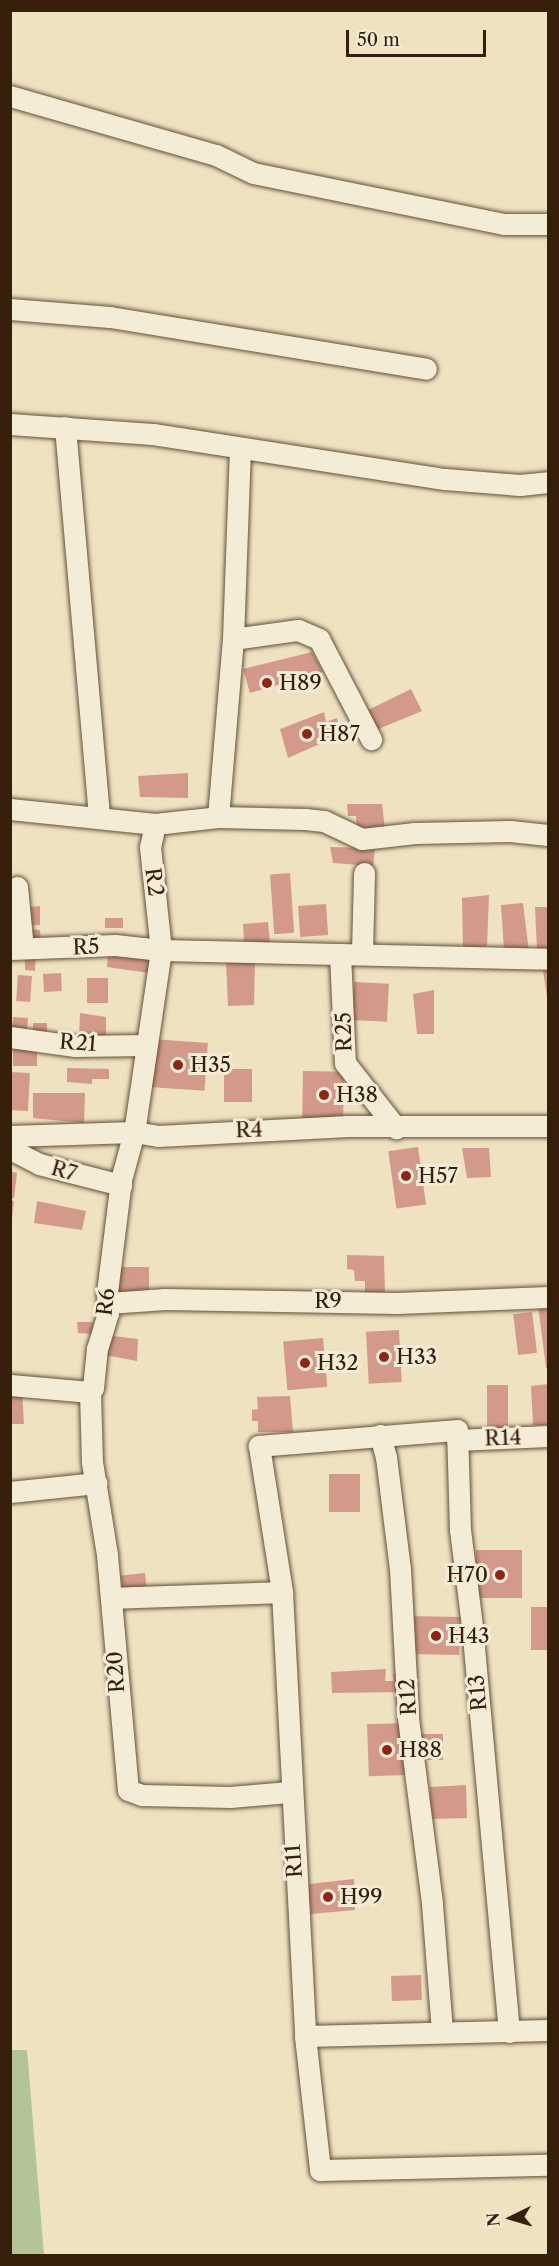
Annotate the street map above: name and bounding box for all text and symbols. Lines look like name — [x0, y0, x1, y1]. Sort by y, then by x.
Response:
scale bar — [349, 18, 488, 56]
text: 50 m — [357, 29, 400, 51]
place label: H89 — [279, 670, 322, 696]
marker: H89 — [260, 676, 274, 690]
place label: H87 — [319, 721, 360, 747]
marker: H87 — [300, 727, 314, 741]
street label: R2 — [140, 866, 168, 898]
street label: R5 — [72, 934, 100, 960]
street label: R25 — [331, 1012, 357, 1052]
street label: R21 — [58, 1029, 98, 1057]
place label: H35 — [190, 1052, 231, 1078]
marker: H35 — [171, 1058, 185, 1072]
place label: H38 — [336, 1082, 378, 1108]
marker: H38 — [317, 1088, 331, 1102]
street label: R4 — [235, 1117, 263, 1143]
street label: R7 — [48, 1155, 80, 1187]
place label: H57 — [418, 1163, 458, 1189]
marker: H57 — [399, 1169, 413, 1183]
street label: R6 — [92, 1287, 120, 1317]
street label: R9 — [314, 1288, 342, 1314]
place label: H33 — [396, 1344, 437, 1370]
place label: H32 — [317, 1350, 359, 1376]
marker: H33 — [377, 1350, 391, 1364]
marker: H32 — [298, 1356, 312, 1370]
street label: R14 — [484, 1425, 522, 1451]
place label: H70 — [446, 1562, 488, 1588]
marker: H70 — [493, 1568, 507, 1582]
place label: H43 — [448, 1623, 490, 1649]
marker: H43 — [429, 1629, 443, 1643]
street label: R20 — [102, 1650, 130, 1694]
street label: R13 — [464, 1674, 492, 1712]
street label: R12 — [394, 1678, 422, 1716]
place label: H88 — [399, 1737, 442, 1763]
marker: H88 — [380, 1743, 394, 1757]
street label: R11 — [280, 1843, 308, 1879]
place label: H99 — [340, 1884, 383, 1910]
marker: H99 — [321, 1890, 335, 1904]
north arrow — [481, 2188, 541, 2248]
text: N — [483, 2212, 504, 2227]

